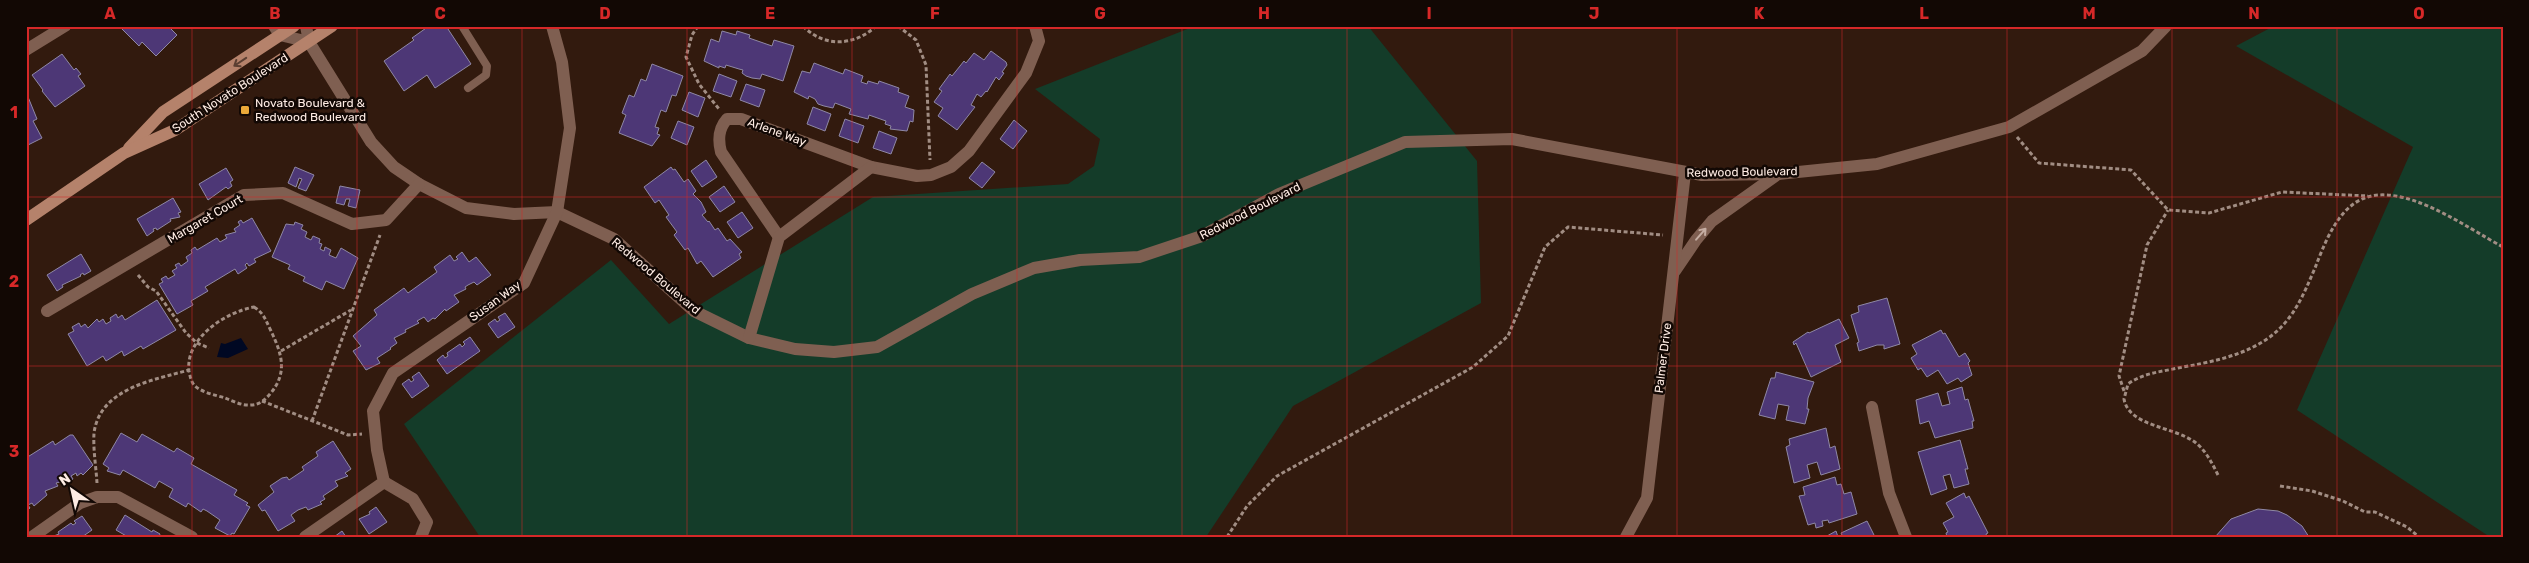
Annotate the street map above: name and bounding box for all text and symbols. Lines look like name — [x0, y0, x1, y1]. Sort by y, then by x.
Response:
text: A — [104, 4, 116, 23]
text: B — [269, 4, 281, 23]
text: C — [434, 4, 446, 23]
text: D — [599, 4, 611, 23]
text: E — [765, 4, 775, 23]
text: F — [930, 4, 940, 23]
text: G — [1094, 4, 1106, 23]
text: H — [1258, 4, 1270, 23]
text: I — [1426, 4, 1432, 23]
text: J — [1589, 4, 1599, 23]
text: K — [1754, 4, 1765, 23]
text: L — [1919, 4, 1929, 23]
text: M — [2082, 4, 2096, 23]
text: N — [2248, 4, 2260, 23]
text: O — [2413, 4, 2425, 23]
street label: South Novato Boulevard — [170, 50, 290, 136]
one-way arrow — [233, 57, 247, 67]
place label: Novato Boulevard & Redwood Boulevard — [255, 96, 366, 124]
text: 1 — [10, 103, 18, 122]
marker: Novato Boulevard & Redwood Boulevard — [239, 104, 251, 116]
street label: Arlene Way — [746, 115, 809, 149]
street label: Redwood Boulevard — [1686, 164, 1798, 180]
street label: Redwood Boulevard — [1197, 180, 1303, 242]
street label: Margaret Court — [165, 192, 245, 246]
one-way arrow — [1696, 227, 1707, 240]
street label: Redwood Boulevard — [609, 235, 703, 317]
text: 2 — [9, 272, 19, 291]
street label: Susan Way — [467, 278, 524, 324]
street label: Palmer Drive — [1652, 322, 1674, 394]
text: 3 — [9, 442, 19, 461]
north arrow — [48, 466, 98, 516]
text: N — [56, 470, 74, 490]

